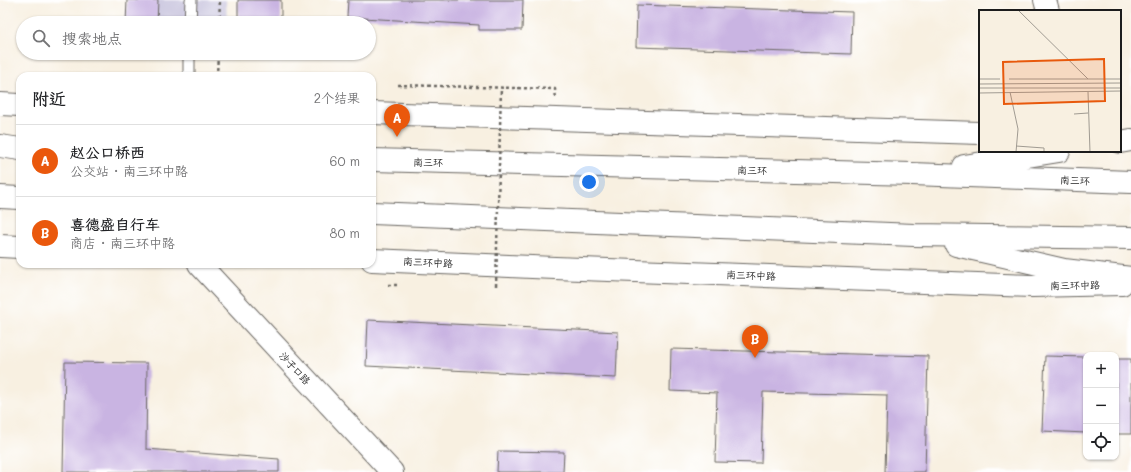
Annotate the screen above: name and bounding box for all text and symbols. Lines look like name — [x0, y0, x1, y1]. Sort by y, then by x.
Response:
inset map — [979, 10, 1121, 152]
search box — [16, 16, 376, 60]
icon: search — [30, 27, 52, 49]
text: 搜索地点 — [62, 28, 122, 48]
text: 附近 — [32, 87, 66, 109]
text: 2个结果 — [314, 89, 360, 106]
pin: A — [384, 104, 410, 137]
text: 赵公口桥西 — [70, 142, 145, 162]
text: A — [40, 152, 50, 169]
text: 60 m — [330, 152, 360, 169]
street label: 南三环 — [413, 155, 443, 169]
text: 公交站 · 南三环中路 — [70, 162, 188, 179]
street label: 南三环 — [737, 163, 767, 177]
your location — [579, 172, 599, 192]
street label: 南三环 — [1060, 172, 1090, 188]
text: 喜德盛自行车 — [70, 214, 160, 234]
text: B — [41, 224, 49, 241]
text: 80 m — [330, 224, 360, 241]
text: 商店 · 南三环中路 — [70, 234, 175, 251]
street label: 南三环中路 — [403, 254, 453, 270]
street label: 南三环中路 — [726, 267, 776, 283]
street label: 南三环中路 — [1050, 278, 1100, 292]
pin: B — [742, 325, 768, 358]
street label: 沙子口路 — [276, 349, 314, 387]
map controls — [1083, 352, 1119, 460]
button: + — [1083, 352, 1119, 388]
button: − — [1083, 388, 1119, 424]
button: locate — [1083, 424, 1119, 460]

